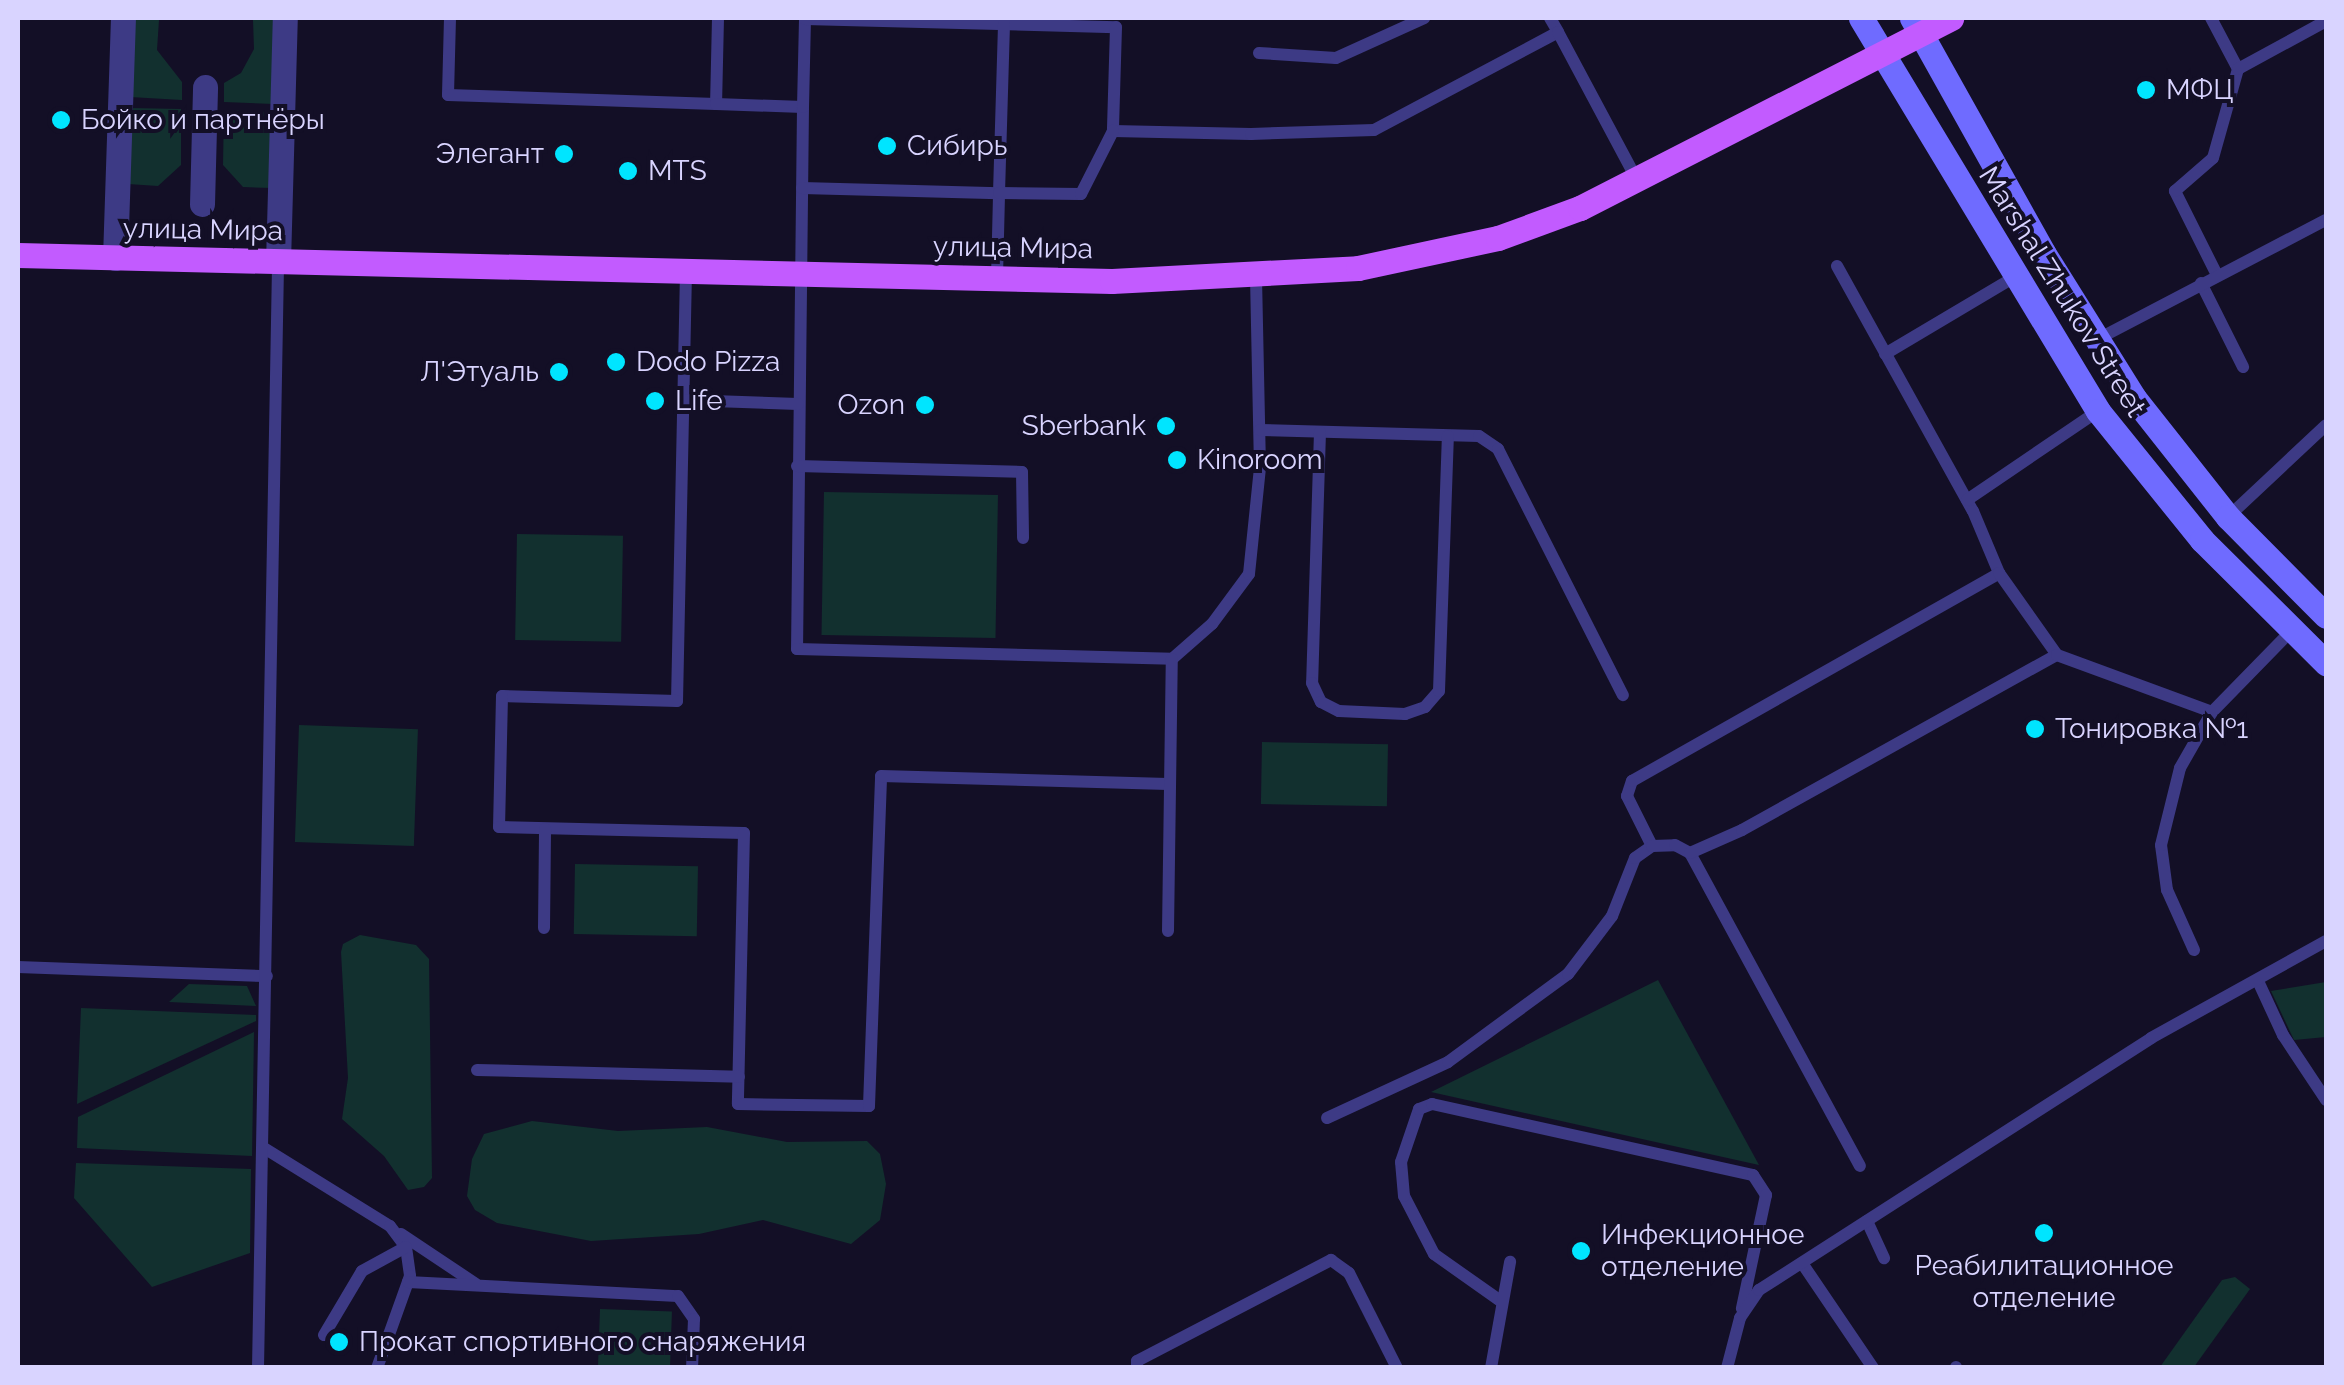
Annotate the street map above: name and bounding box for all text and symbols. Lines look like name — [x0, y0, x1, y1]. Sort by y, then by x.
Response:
place label: МФЦ — [2166, 73, 2234, 107]
marker: МФЦ — [2135, 79, 2157, 101]
place label: Бойко и партнёры — [81, 103, 325, 137]
marker: Бойко и партнёры — [50, 109, 72, 131]
place label: Сибирь — [907, 129, 1007, 163]
marker: Сибирь — [876, 135, 898, 157]
place label: Элегант — [435, 137, 544, 171]
marker: Элегант — [553, 143, 575, 165]
place label: MTS — [648, 154, 707, 188]
marker: MTS — [617, 160, 639, 182]
street label: Marshal Zhukov Street — [1971, 160, 2153, 424]
street label: улица Мира — [123, 212, 283, 248]
street label: улица Мира — [933, 230, 1093, 266]
place label: Dodo Pizza — [636, 345, 780, 379]
marker: Dodo Pizza — [605, 351, 627, 373]
place label: Л'Этуаль — [420, 355, 539, 389]
marker: Л'Этуаль — [548, 361, 570, 383]
place label: Life — [675, 384, 723, 418]
place label: Ozon — [838, 388, 905, 422]
marker: Life — [644, 390, 666, 412]
marker: Ozon — [914, 394, 936, 416]
place label: Sberbank — [1022, 409, 1146, 443]
marker: Sberbank — [1155, 415, 1177, 437]
place label: Kinoroom — [1197, 443, 1323, 477]
marker: Kinoroom — [1166, 449, 1188, 471]
place label: Тонировка №1 — [2055, 712, 2248, 746]
marker: Тонировка №1 — [2024, 718, 2046, 740]
place label: Инфекционное отделение — [1601, 1218, 1804, 1284]
marker: Реабилитационное отделение — [2033, 1222, 2055, 1244]
marker: Инфекционное отделение — [1570, 1240, 1592, 1262]
place label: Реабилитационное отделение — [1914, 1249, 2174, 1315]
place label: Прокат спортивного снаряжения — [359, 1325, 806, 1359]
marker: Прокат спортивного снаряжения — [328, 1331, 350, 1353]

